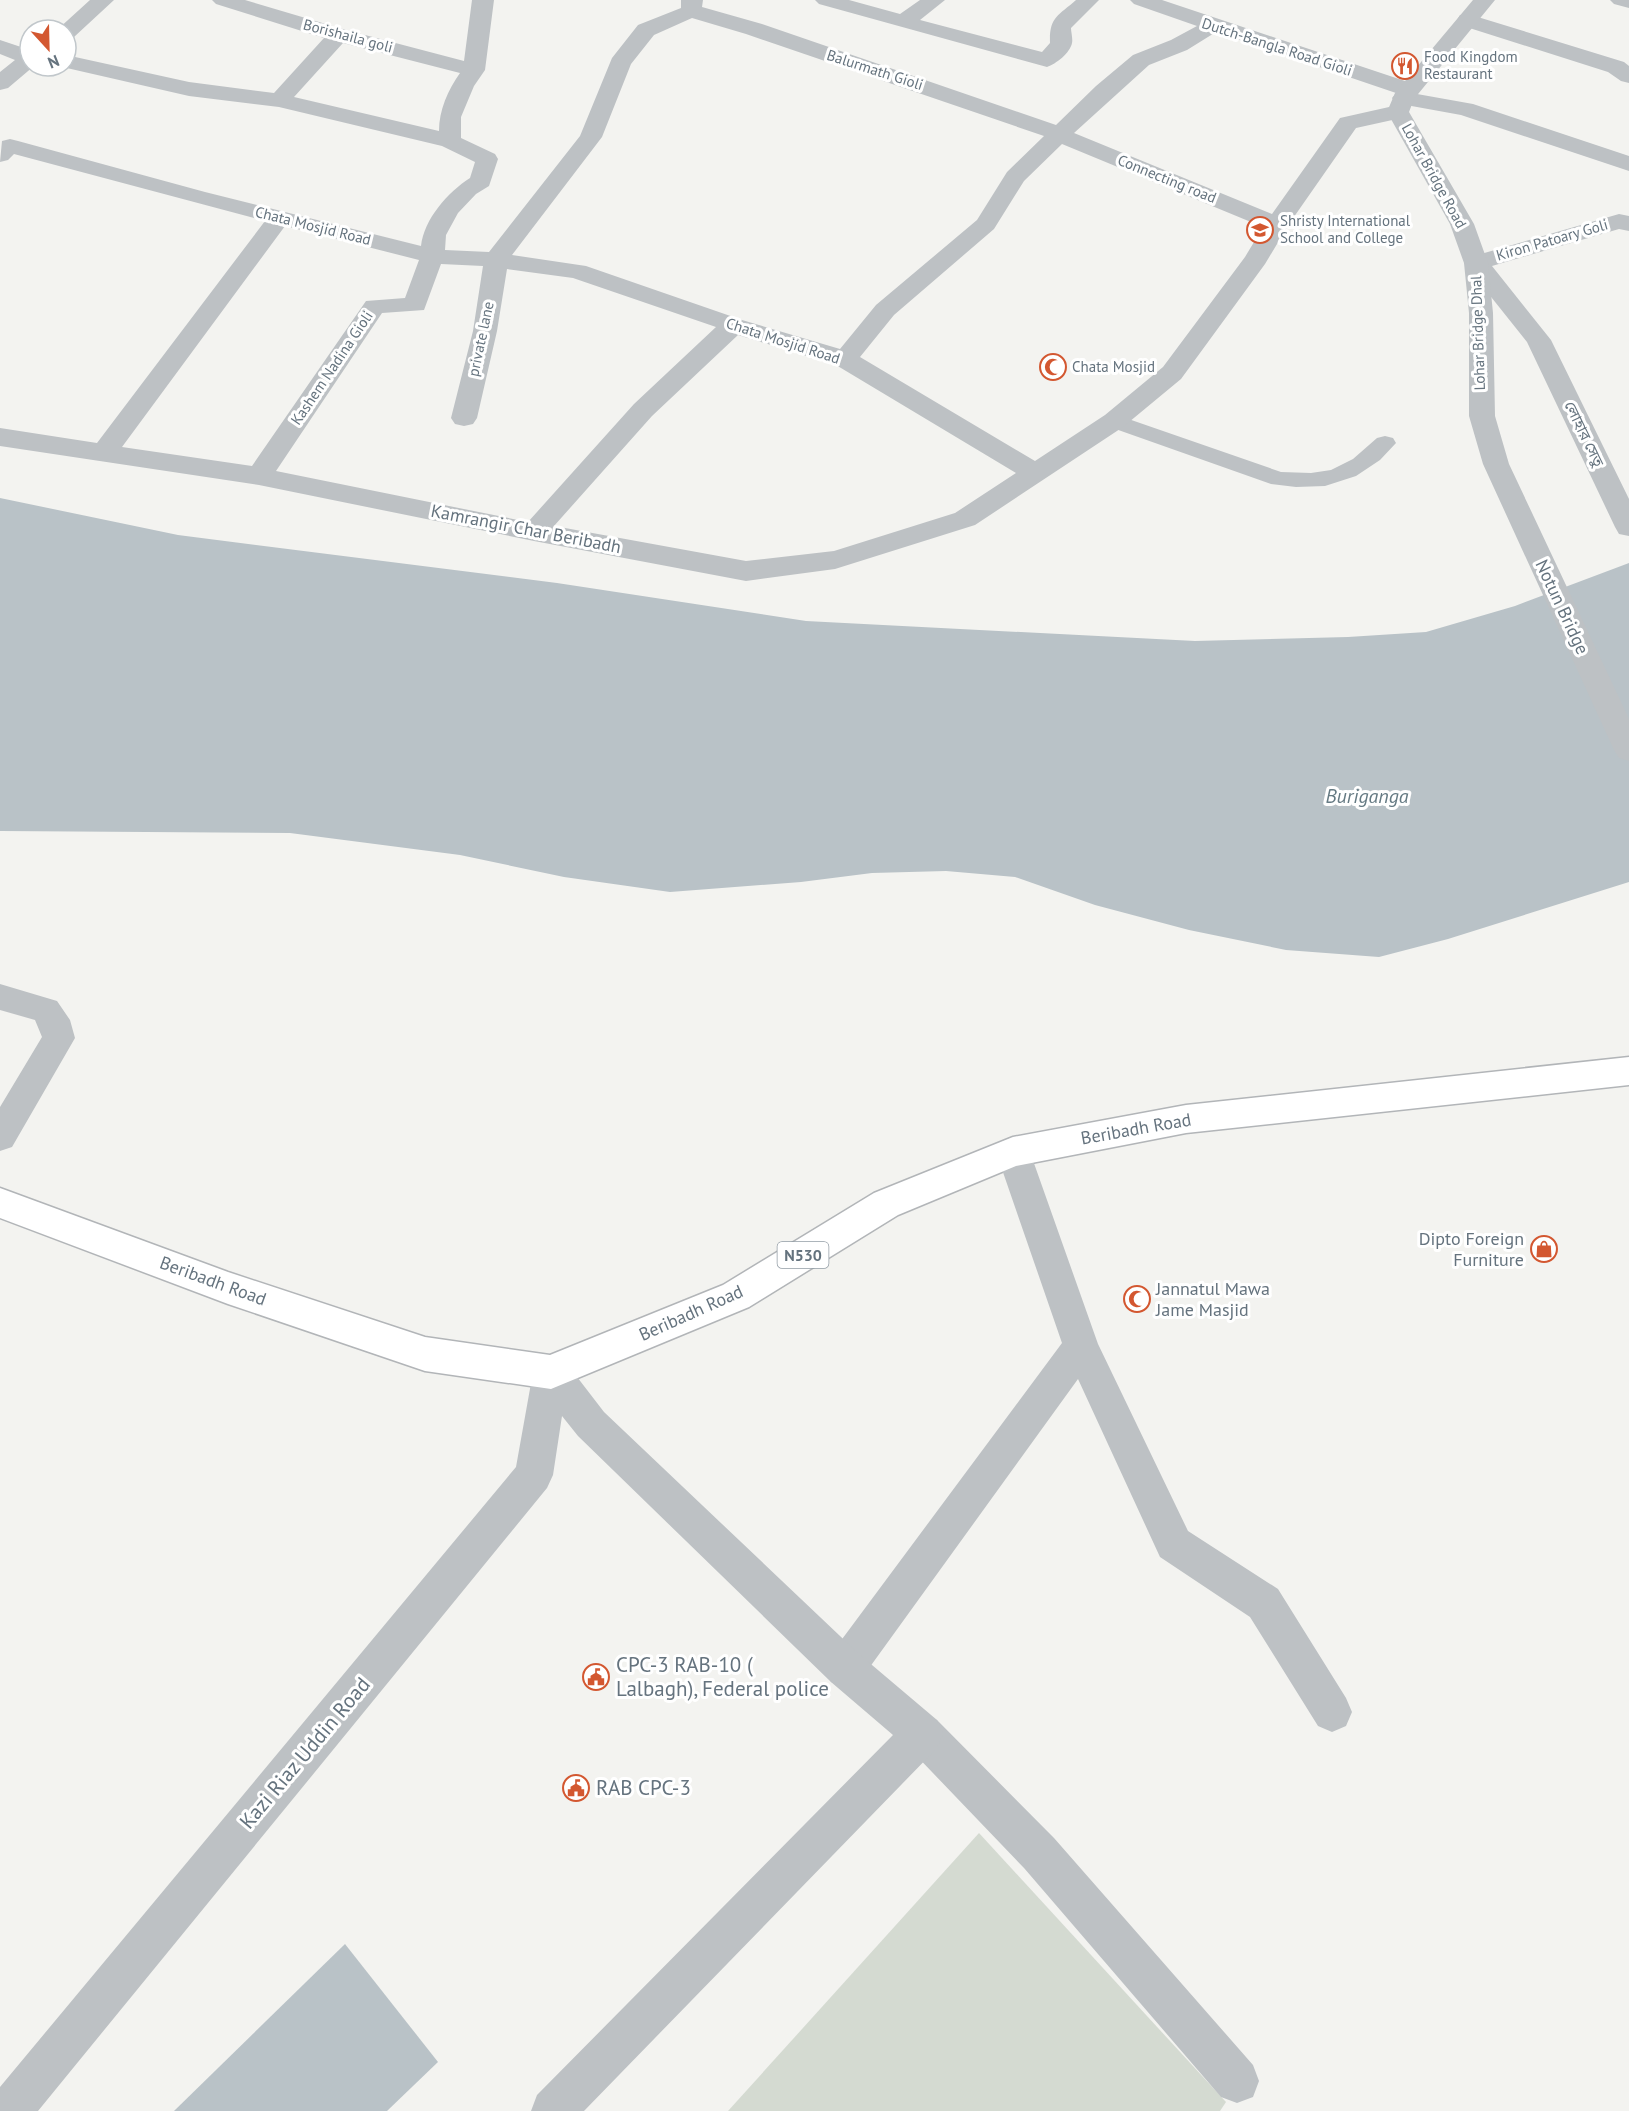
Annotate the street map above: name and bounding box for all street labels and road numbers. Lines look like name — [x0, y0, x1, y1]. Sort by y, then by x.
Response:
street label: Dutch-Bangla Road Gioli — [1200, 13, 1355, 80]
street label: Borishaila goli — [301, 14, 395, 57]
street label: Balurmath Gioli — [825, 45, 926, 94]
street label: Lohar Bridge Road — [1398, 120, 1471, 232]
street label: Connecting road — [1115, 150, 1219, 207]
street label: Chata Mosjid Road — [253, 202, 373, 249]
street label: Kiron Patoary Goli — [1494, 214, 1610, 265]
street label: Lohar Bridge Dhal — [1466, 275, 1489, 391]
street label: private lane — [463, 300, 498, 378]
street label: Kashem Nadina Gioli — [286, 307, 377, 428]
street label: Chata Mosjid Road — [724, 313, 843, 368]
street label: লোহার সেতু — [1560, 398, 1609, 470]
street label: Kamrangir Char Beribadh — [429, 499, 623, 558]
street label: Notun Bridge — [1530, 556, 1594, 658]
street label: Beribadh Road — [1079, 1107, 1193, 1150]
road number: N530 — [778, 1242, 828, 1268]
street label: Beribadh Road — [157, 1251, 270, 1310]
street label: Beribadh Road — [635, 1279, 746, 1346]
street label: Kazi Riaz Uddin Road — [233, 1671, 376, 1834]

